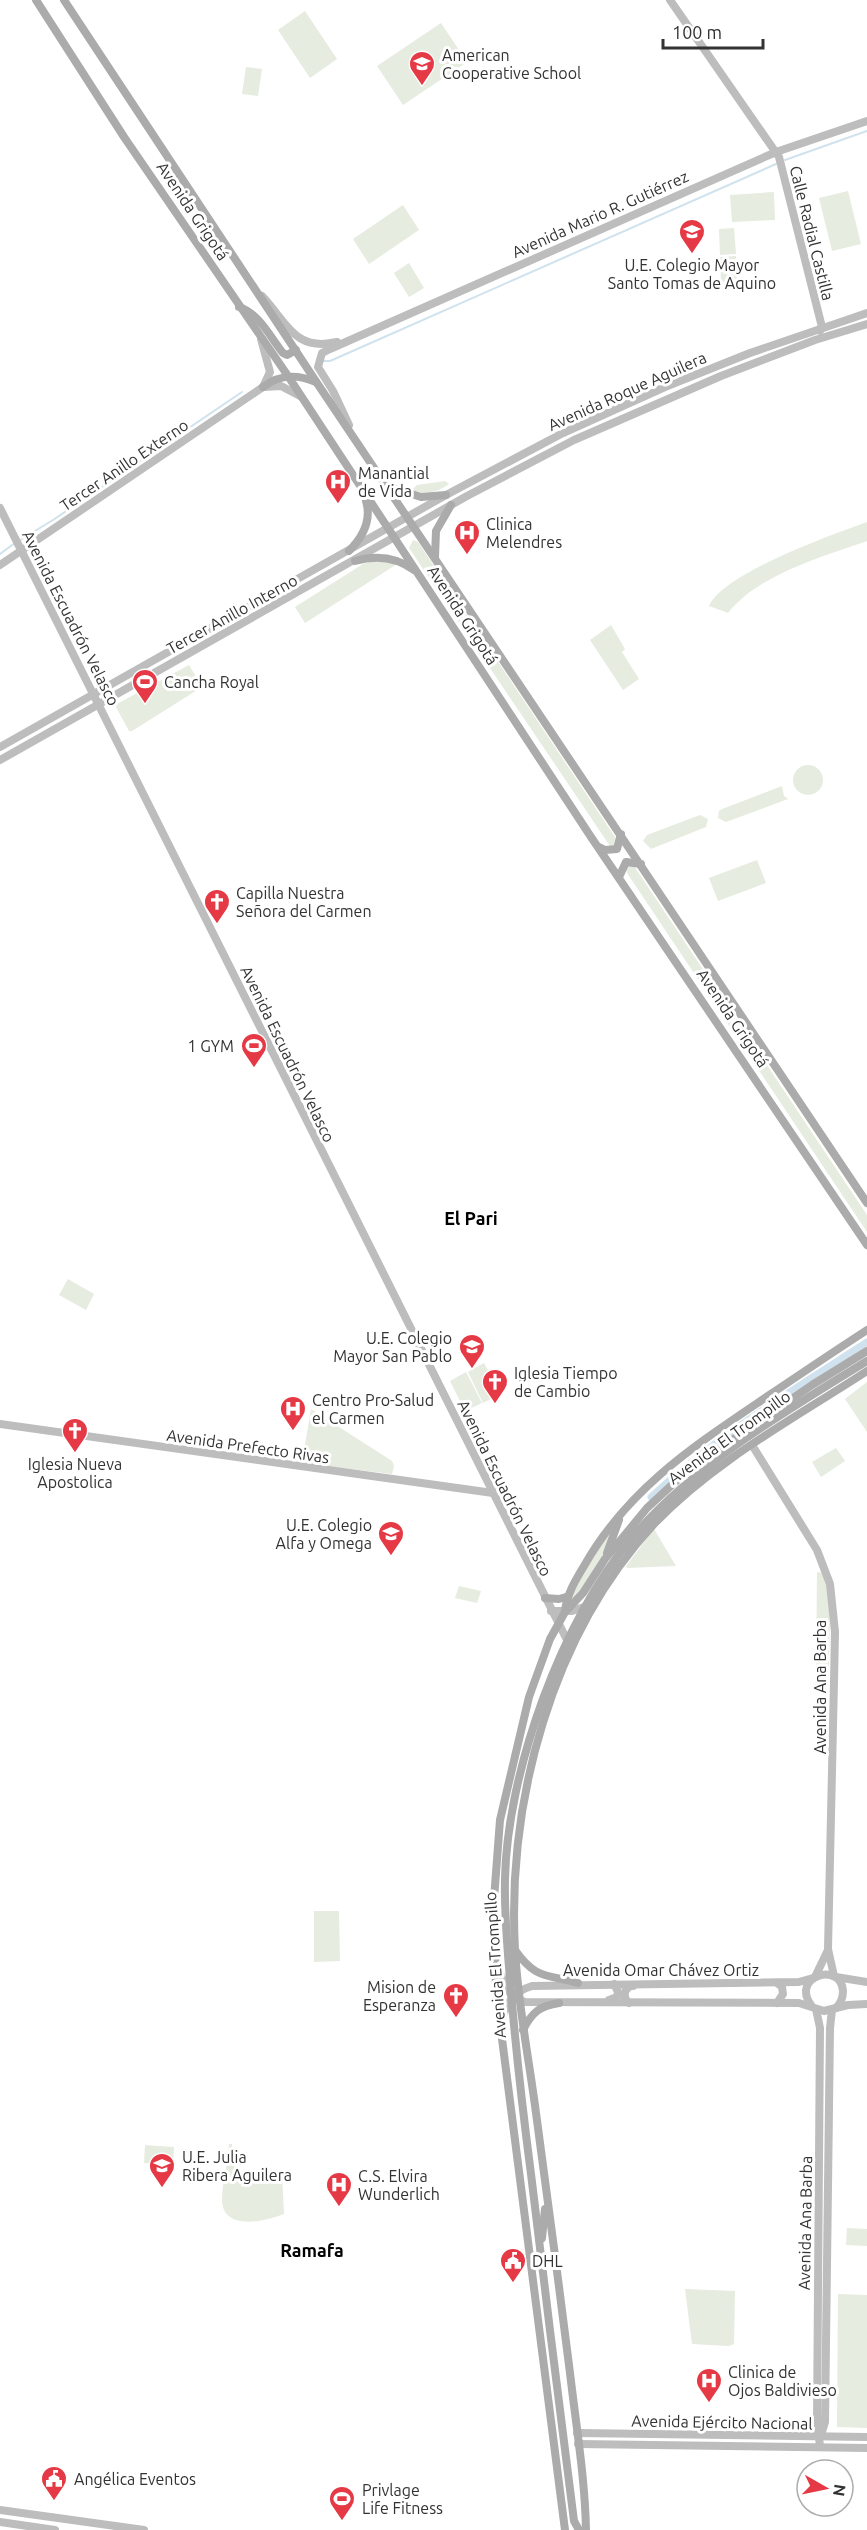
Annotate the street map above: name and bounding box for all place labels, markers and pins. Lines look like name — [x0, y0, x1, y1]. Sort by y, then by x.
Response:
place label: American Cooperative School — [442, 46, 581, 82]
school or university icon: American Cooperative School — [407, 49, 437, 87]
school or university icon: U.E. Colegio Mayor Santo Tomas de Aquino — [677, 217, 707, 255]
place label: U.E. Colegio Mayor Santo Tomas de Aquino — [608, 256, 776, 292]
place label: Manantial de Vida — [358, 464, 429, 500]
hospital icon: Manantial de Vida — [323, 467, 353, 505]
place label: Clinica Melendres — [486, 515, 562, 551]
hospital icon: Clinica Melendres — [452, 518, 482, 556]
sports icon: Cancha Royal — [130, 667, 160, 705]
place label: Cancha Royal — [164, 673, 259, 691]
place label: Capilla Nuestra Señora del Carmen — [236, 884, 372, 920]
church icon: Capilla Nuestra Señora del Carmen — [202, 887, 232, 925]
sports icon: 1 GYM — [239, 1031, 269, 1069]
place label: 1 GYM — [188, 1037, 234, 1055]
place label: U.E. Colegio Mayor San Pablo — [333, 1329, 452, 1365]
school or university icon: U.E. Colegio Mayor San Pablo — [457, 1332, 487, 1370]
place label: Iglesia Tiempo de Cambio — [514, 1364, 618, 1400]
church icon: Iglesia Tiempo de Cambio — [480, 1367, 510, 1405]
place label: Centro Pro-Salud el Carmen — [312, 1391, 434, 1427]
hospital icon: Centro Pro-Salud el Carmen — [278, 1394, 308, 1432]
church icon: Iglesia Nueva Apostolica — [60, 1416, 90, 1454]
place label: Iglesia Nueva Apostolica — [28, 1455, 122, 1491]
place label: U.E. Colegio Alfa y Omega — [276, 1516, 372, 1552]
school or university icon: U.E. Colegio Alfa y Omega — [376, 1519, 406, 1557]
place label: Mision de Esperanza — [363, 1978, 436, 2014]
church icon: Mision de Esperanza — [441, 1981, 471, 2019]
place label: U.E. Julia Ribera Aguilera — [182, 2148, 292, 2184]
school or university icon: U.E. Julia Ribera Aguilera — [147, 2151, 177, 2189]
place label: C.S. Elvira Wunderlich — [358, 2167, 440, 2203]
hospital icon: C.S. Elvira Wunderlich — [324, 2170, 354, 2208]
public building icon: DHL — [498, 2246, 528, 2284]
place label: DHL — [532, 2252, 563, 2270]
place label: Clinica de Ojos Baldivieso — [728, 2363, 837, 2399]
hospital icon: Clinica de Ojos Baldivieso — [694, 2366, 724, 2404]
public building icon: Angélica Eventos — [39, 2464, 69, 2502]
place label: Angélica Eventos — [74, 2470, 196, 2488]
place label: Privlage Life Fitness — [362, 2481, 443, 2517]
sports icon: Privlage Life Fitness — [327, 2484, 357, 2522]

